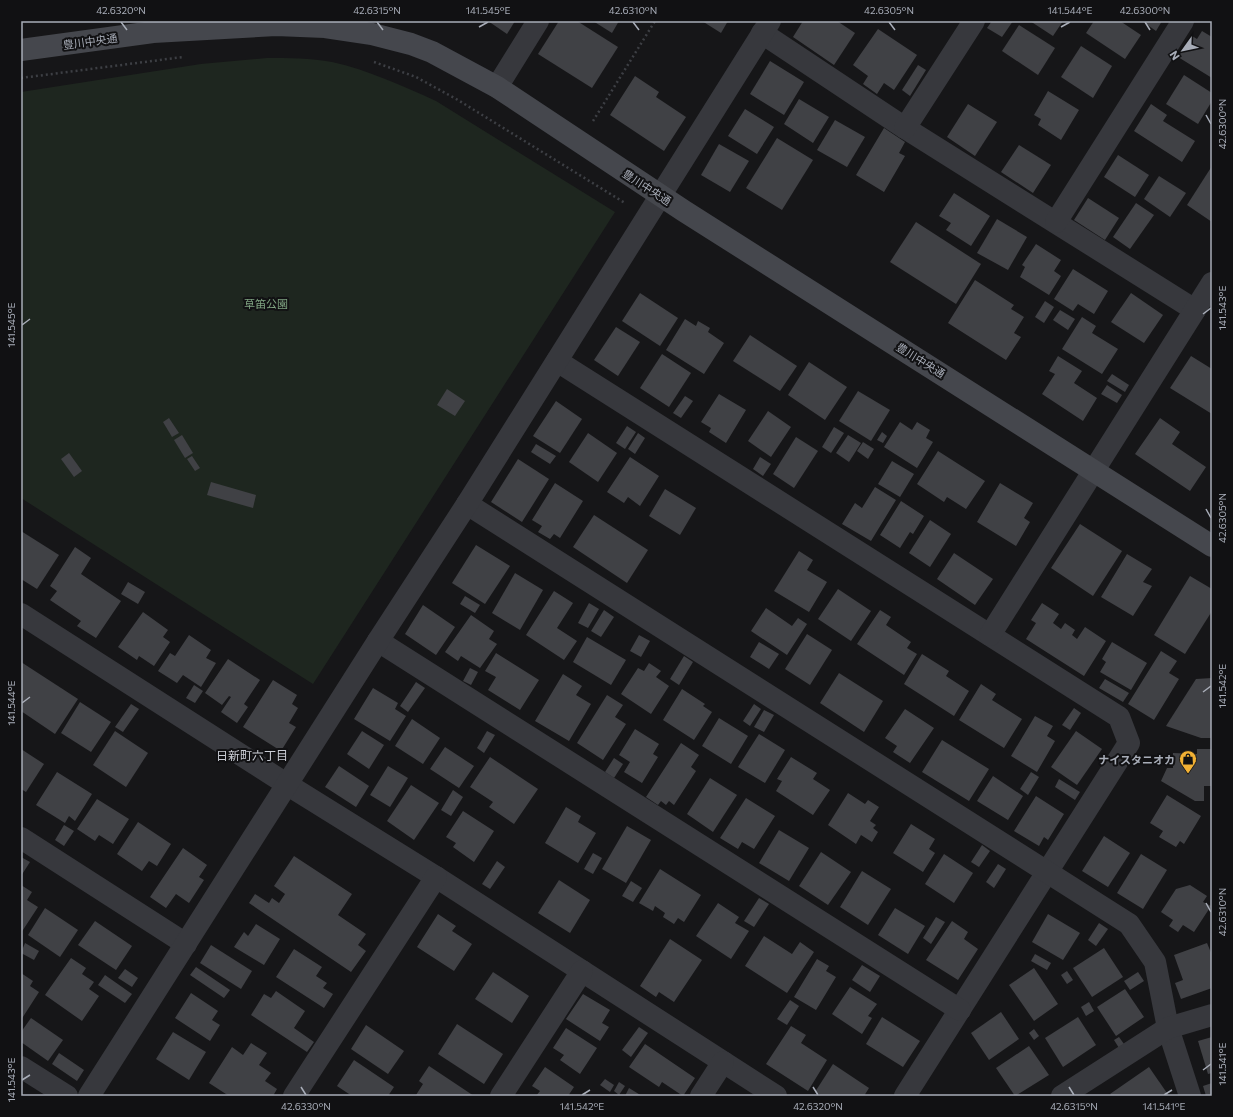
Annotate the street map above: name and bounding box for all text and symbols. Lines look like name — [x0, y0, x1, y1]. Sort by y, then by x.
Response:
text: 42.6320°N — [96, 4, 146, 16]
text: 42.6315°N — [353, 4, 401, 16]
text: 141.545°E — [466, 4, 510, 16]
text: 42.6310°N — [609, 4, 657, 16]
text: 42.6305°N — [864, 4, 914, 16]
text: 141.544°E — [1048, 4, 1093, 16]
text: 42.6300°N — [1120, 4, 1170, 16]
north arrow — [1163, 30, 1203, 70]
street label: 豊川中央通 — [62, 31, 118, 51]
text: N — [1166, 49, 1182, 63]
text: 42.6300°N — [1216, 99, 1228, 149]
street label: 豊川中央通 — [620, 167, 674, 207]
text: 141.543°E — [1216, 286, 1228, 330]
park label: 草笛公園 — [244, 297, 288, 310]
text: 141.545°E — [5, 303, 17, 347]
street label: 豊川中央通 — [894, 340, 948, 380]
text: 42.6305°N — [1216, 493, 1228, 543]
text: 141.542°E — [1216, 664, 1228, 708]
text: 141.544°E — [5, 680, 17, 725]
district label: 日新町六丁目 — [216, 748, 288, 762]
shop icon: ナイスタニオカ — [1178, 749, 1198, 774]
place label: ナイスタニオカ — [1098, 753, 1175, 766]
text: 42.6310°N — [1216, 888, 1228, 936]
text: 141.541°E — [1216, 1042, 1228, 1086]
text: 141.543°E — [5, 1058, 17, 1102]
text: 42.6330°N — [281, 1100, 331, 1112]
text: 141.542°E — [560, 1100, 604, 1112]
text: 42.6320°N — [793, 1100, 843, 1112]
text: 42.6315°N — [1050, 1100, 1098, 1112]
text: 141.541°E — [1142, 1100, 1186, 1112]

